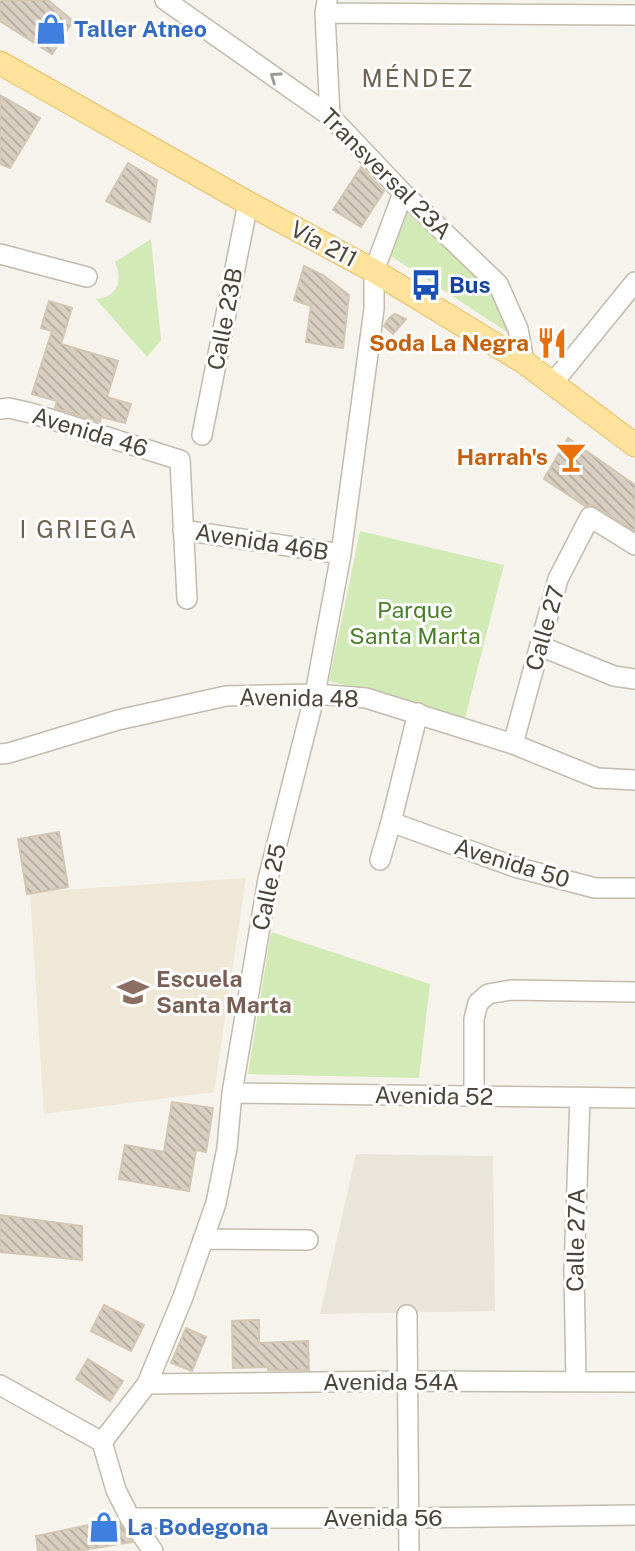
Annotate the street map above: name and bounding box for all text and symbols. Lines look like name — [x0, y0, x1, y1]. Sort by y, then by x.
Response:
shop icon: Taller Atneo — [34, 12, 68, 46]
place label: Taller Atneo — [74, 15, 207, 42]
district label: MÉNDEZ — [361, 64, 475, 92]
one-way arrow — [269, 72, 282, 85]
street label: Transversal 23A — [315, 103, 457, 245]
street label: Vía 211 — [286, 215, 362, 272]
street label: Calle 23B — [201, 266, 248, 372]
bus stop icon: Bus — [409, 268, 443, 302]
place label: Bus — [449, 271, 491, 298]
restaurant icon: Soda La Negra — [535, 326, 569, 360]
place label: Soda La Negra — [369, 329, 529, 356]
street label: Avenida 46 — [29, 401, 151, 462]
bar icon: Harrah's — [554, 440, 588, 474]
place label: Harrah's — [456, 443, 548, 470]
district label: I GRIEGA — [20, 515, 138, 543]
street label: Avenida 46B — [194, 518, 331, 565]
street label: Calle 27 — [519, 582, 570, 674]
park label: Parque Santa Marta — [349, 596, 481, 649]
street label: Avenida 48 — [239, 683, 359, 712]
street label: Avenida 50 — [451, 832, 573, 893]
street label: Calle 25 — [246, 841, 291, 933]
place label: Escuela Santa Marta — [156, 965, 292, 1018]
school or university icon: Escuela Santa Marta — [116, 975, 150, 1009]
street label: Avenida 52 — [374, 1081, 494, 1110]
street label: Calle 27A — [561, 1188, 590, 1292]
street label: Avenida 54A — [323, 1368, 459, 1395]
street label: Avenida 56 — [323, 1504, 443, 1531]
shop icon: La Bodegona — [87, 1510, 121, 1544]
place label: La Bodegona — [127, 1513, 269, 1540]

